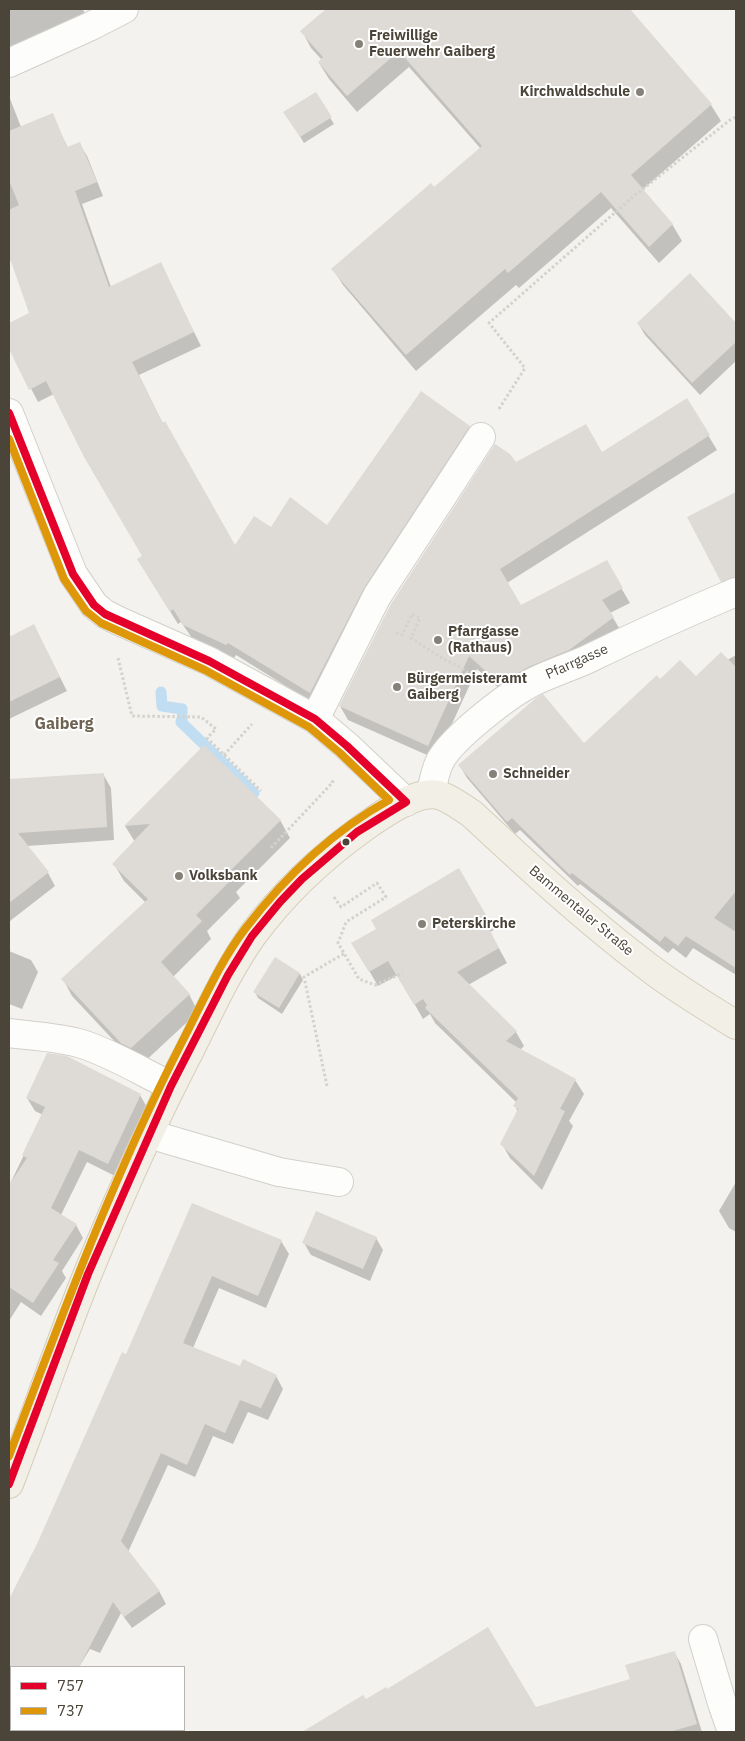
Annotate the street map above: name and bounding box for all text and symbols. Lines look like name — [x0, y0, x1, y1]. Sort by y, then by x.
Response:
place label: Freiwillige Feuerwehr Gaiberg — [369, 28, 495, 60]
marker: Freiwillige Feuerwehr Gaiberg — [353, 38, 365, 50]
place label: Kirchwaldschule — [520, 84, 630, 100]
marker: Kirchwaldschule — [634, 86, 646, 98]
place label: Pfarrgasse (Rathaus) — [448, 624, 519, 656]
marker: Pfarrgasse (Rathaus) — [432, 634, 444, 646]
street label: Pfarrgasse — [543, 641, 611, 683]
place label: Bürgermeisteramt Gaiberg — [407, 671, 527, 704]
marker: Bürgermeisteramt Gaiberg — [391, 681, 403, 693]
district label: Gaiberg — [35, 714, 93, 734]
place label: Schneider — [503, 766, 570, 782]
marker: Schneider — [487, 768, 499, 780]
unlabelled marker — [341, 837, 351, 847]
street label: Bammentaler Straße — [525, 862, 637, 960]
place label: Volksbank — [189, 868, 258, 884]
marker: Volksbank — [173, 870, 185, 882]
place label: Peterskirche — [432, 916, 516, 932]
marker: Peterskirche — [416, 918, 428, 930]
legend — [10, 1666, 185, 1731]
text: 757 — [57, 1676, 84, 1695]
text: 737 — [57, 1701, 84, 1720]

